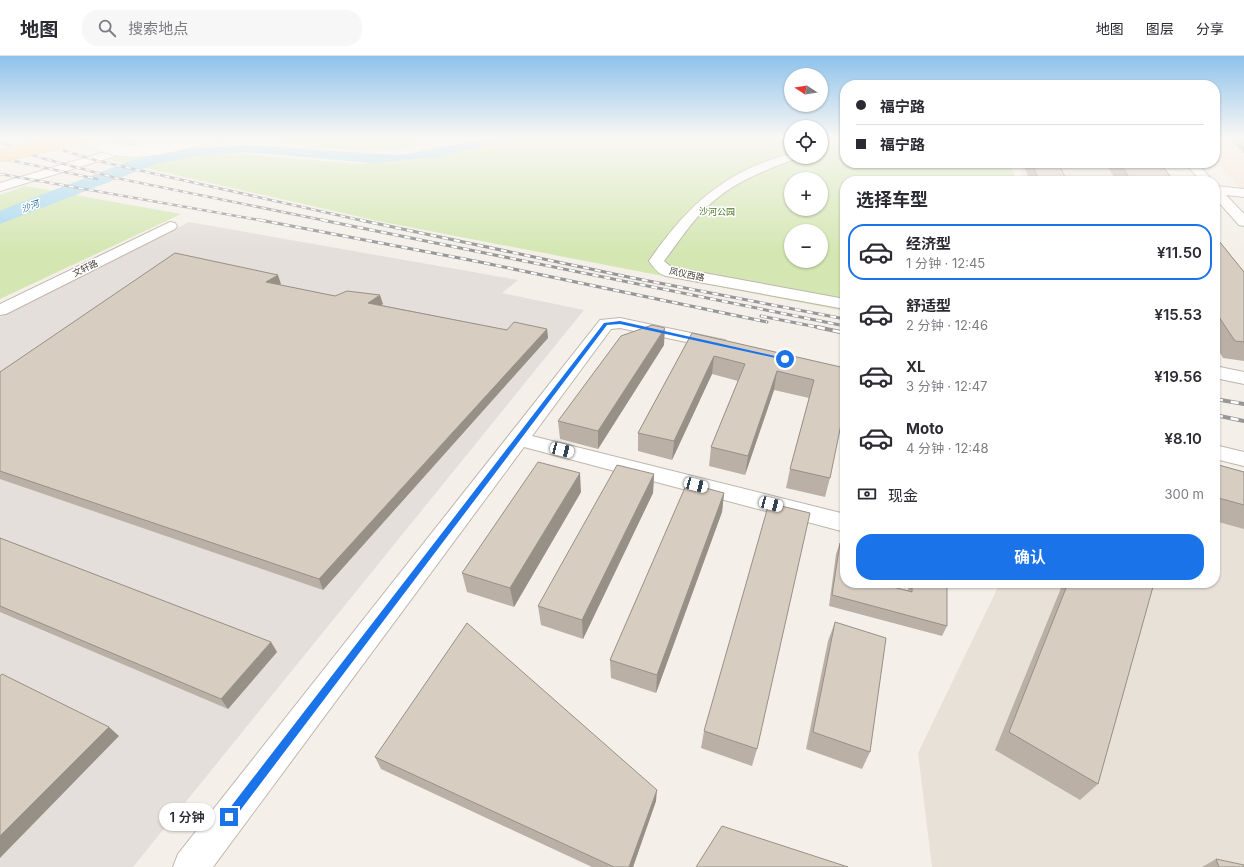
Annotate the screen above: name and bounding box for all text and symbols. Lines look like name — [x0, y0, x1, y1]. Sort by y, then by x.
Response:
search box — [82, 10, 362, 46]
icon: search — [96, 17, 118, 39]
text: 地图 — [20, 18, 58, 41]
text: 搜索地点 — [128, 19, 188, 38]
text: 地图 — [1096, 20, 1124, 37]
text: 图层 — [1146, 20, 1174, 37]
text: 分享 — [1196, 20, 1224, 37]
north arrow — [784, 68, 828, 112]
map controls — [784, 68, 828, 268]
text: 福宁路 — [880, 97, 925, 116]
button: locate — [784, 120, 828, 164]
text: 福宁路 — [880, 135, 925, 154]
button: + — [784, 172, 828, 216]
text: 选择车型 — [856, 189, 928, 210]
water label: 沙河 — [20, 197, 42, 214]
park label: 沙河公园 — [699, 206, 735, 217]
button: − — [784, 224, 828, 268]
icon: car — [858, 234, 894, 270]
text: 经济型 — [906, 234, 951, 253]
text: ¥11.50 — [1157, 243, 1202, 262]
text: 1 分钟 · 12:45 — [906, 255, 985, 271]
street label: 文轩路 — [70, 257, 100, 279]
street label: 凤仪西路 — [668, 265, 706, 283]
icon: car — [858, 296, 894, 332]
text: 舒适型 — [906, 296, 951, 315]
text: ¥15.53 — [1155, 305, 1202, 324]
text: 2 分钟 · 12:46 — [906, 317, 988, 333]
route start — [776, 350, 794, 368]
text: XL — [906, 357, 926, 376]
icon: car — [858, 358, 894, 394]
text: ¥19.56 — [1154, 367, 1202, 386]
text: 3 分钟 · 12:47 — [906, 378, 987, 394]
text: Moto — [906, 419, 944, 438]
icon: car — [858, 420, 894, 456]
text: ¥8.10 — [1165, 429, 1202, 448]
text: 4 分钟 · 12:48 — [906, 440, 989, 456]
car — [549, 441, 575, 459]
car — [683, 476, 709, 494]
icon: cash — [856, 483, 878, 505]
text: 现金 — [888, 486, 918, 505]
text: 300 m — [1165, 486, 1204, 502]
car — [758, 495, 784, 513]
button: 确认 — [856, 534, 1204, 580]
callout: 1 分钟 — [159, 803, 215, 831]
route end — [220, 808, 238, 826]
text: 1 分钟 — [170, 809, 204, 825]

